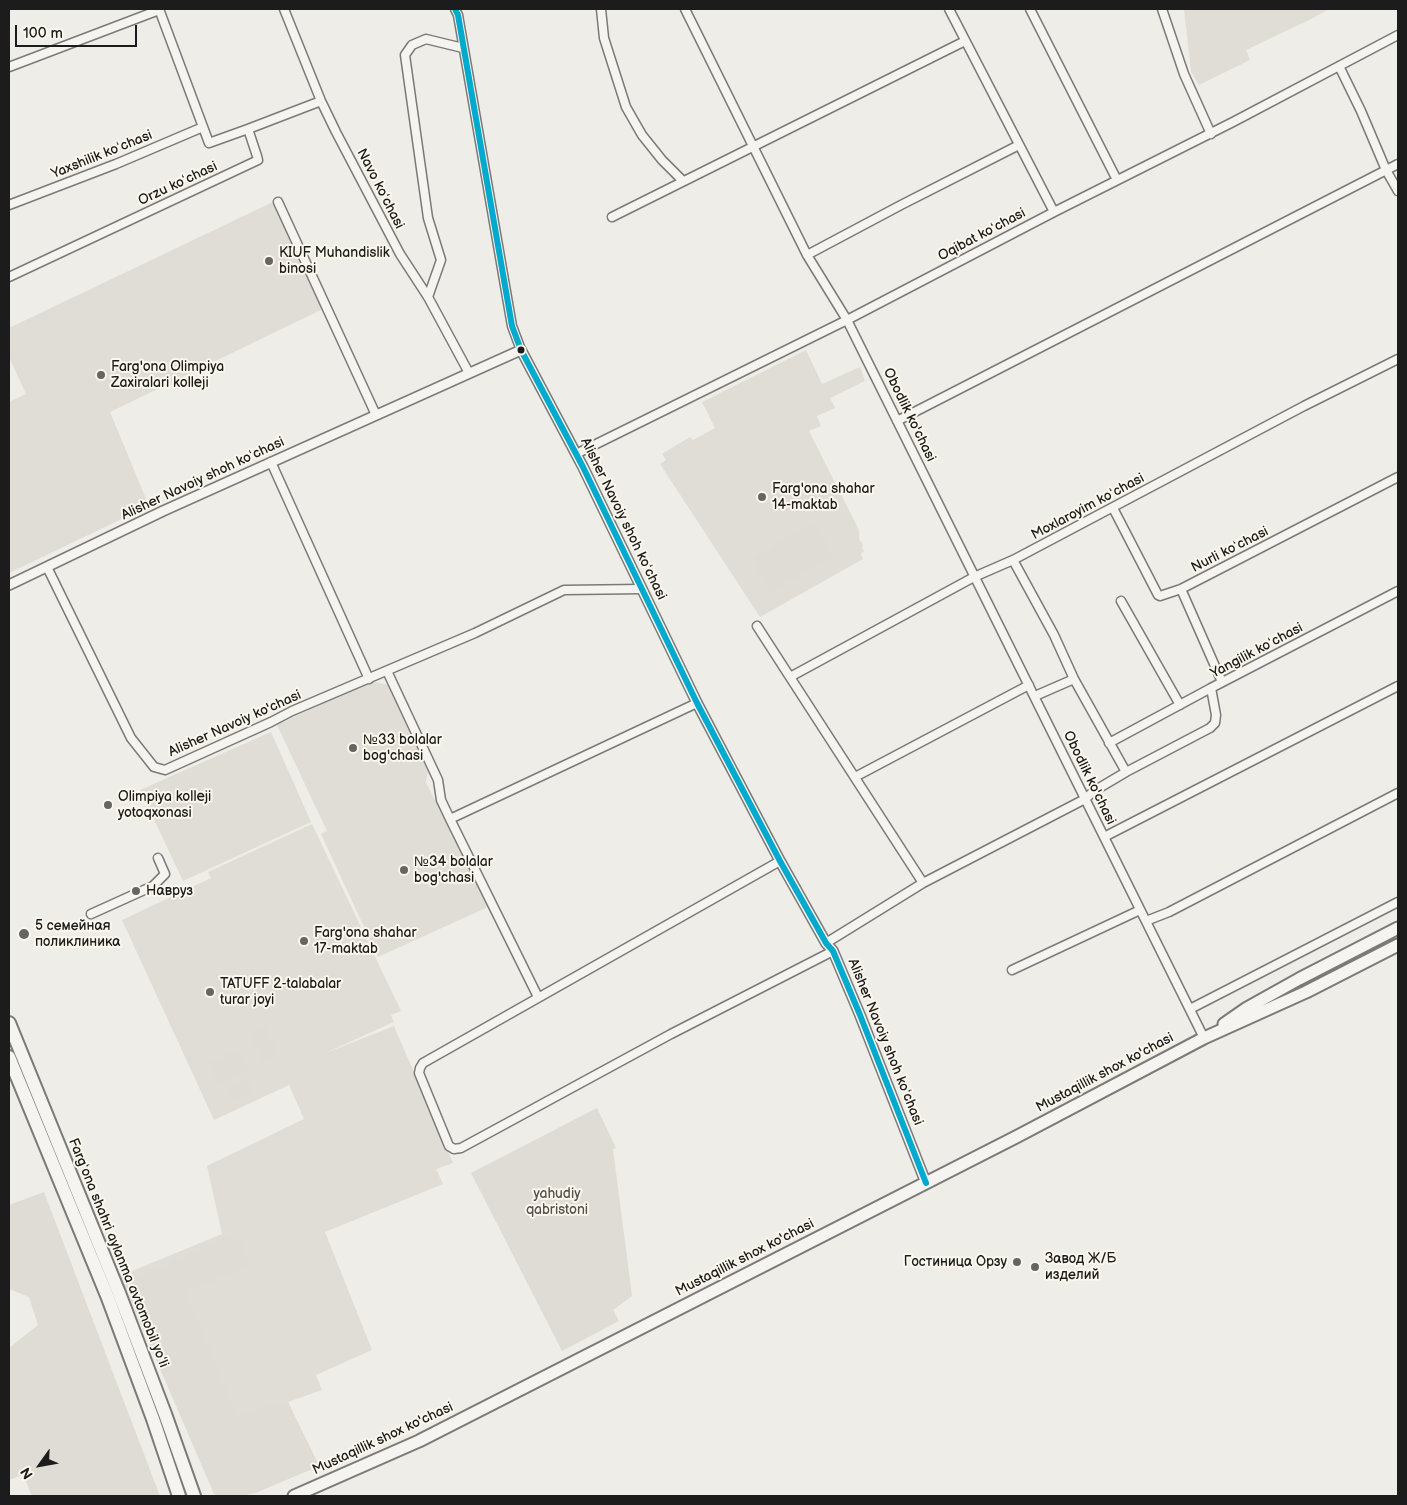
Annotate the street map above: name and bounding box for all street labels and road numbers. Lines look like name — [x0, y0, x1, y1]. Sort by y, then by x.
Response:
street label: Yaxshilik koʻchasi — [49, 127, 155, 183]
street label: Navo koʻchasi — [353, 146, 407, 232]
street label: Orzu koʻchasi — [136, 158, 220, 210]
street label: Oqibat koʻchasi — [935, 205, 1029, 265]
street label: Obodlik ko'chasi — [879, 365, 939, 465]
street label: Alisher Navoiy shoh koʻchasi — [119, 434, 287, 524]
street label: Alisher Navoiy shoh koʻchasi — [576, 435, 670, 603]
street label: Moxlaroyim koʻchasi — [1029, 470, 1147, 544]
street label: Nurli koʻchasi — [1189, 523, 1271, 577]
street label: Yangilik koʻchasi — [1208, 620, 1306, 682]
street label: Alisher Navoiy ko'chasi — [166, 687, 304, 761]
street label: Obodlik ko'chasi — [1059, 728, 1119, 828]
street label: Alisher Navoiy shoh koʻchasi — [844, 956, 926, 1128]
street label: Mustaqillik shox ko'chasi — [1033, 1030, 1177, 1116]
street label: Fargʻona shahri aylanma avtomobil yoʻli — [64, 1136, 172, 1370]
street label: Mustaqillik shox ko'chasi — [673, 1216, 817, 1300]
street label: Mustaqillik shox ko'chasi — [310, 1399, 456, 1479]

